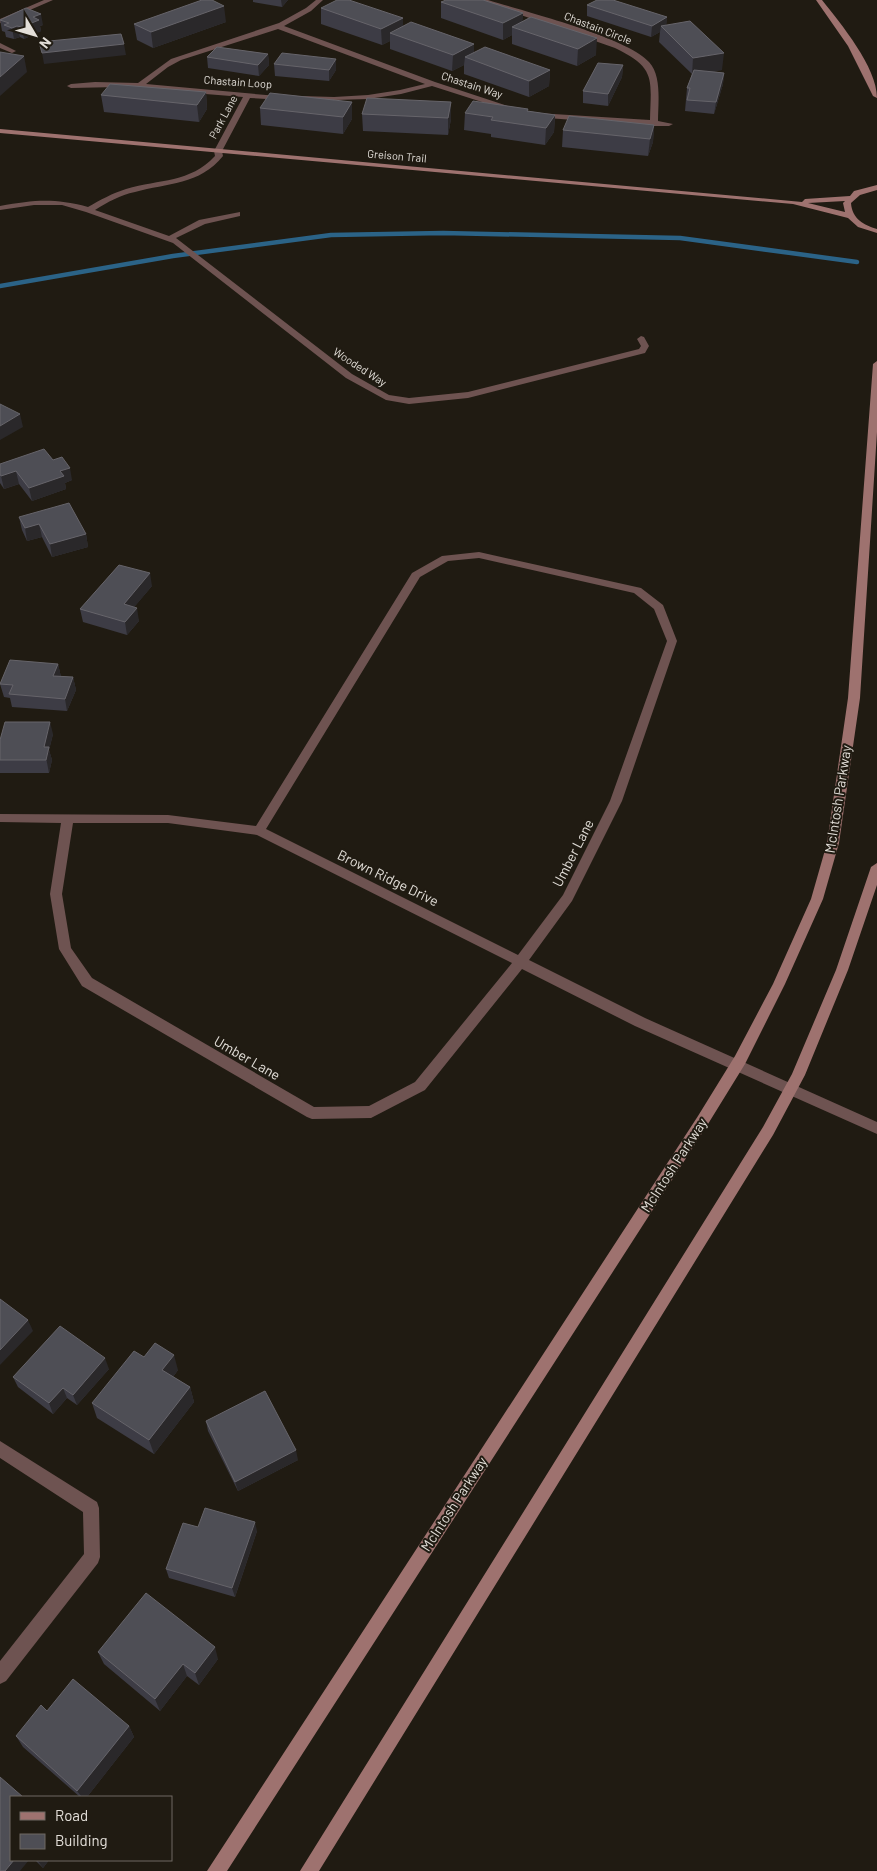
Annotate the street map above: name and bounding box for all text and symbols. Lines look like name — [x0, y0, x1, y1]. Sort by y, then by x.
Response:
street label: Chastain Circle — [562, 9, 634, 46]
north arrow — [10, 10, 60, 60]
text: N — [36, 34, 55, 52]
street label: Chastain Way — [440, 68, 505, 101]
street label: Chastain Loop — [203, 73, 273, 90]
street label: Park Lane — [206, 93, 239, 141]
street label: Greison Trail — [367, 146, 427, 165]
street label: Wooded Way — [331, 345, 389, 389]
street label: McIntosh Parkway — [821, 743, 855, 854]
street label: Umber Lane — [548, 816, 597, 889]
street label: Brown Ridge Drive — [335, 846, 442, 909]
street label: Umber Lane — [211, 1032, 283, 1083]
street label: McIntosh Parkway — [637, 1114, 711, 1215]
street label: McIntosh Parkway — [417, 1453, 491, 1554]
legend — [10, 1796, 172, 1861]
text: Road — [55, 1806, 88, 1824]
text: Building — [55, 1831, 108, 1849]

